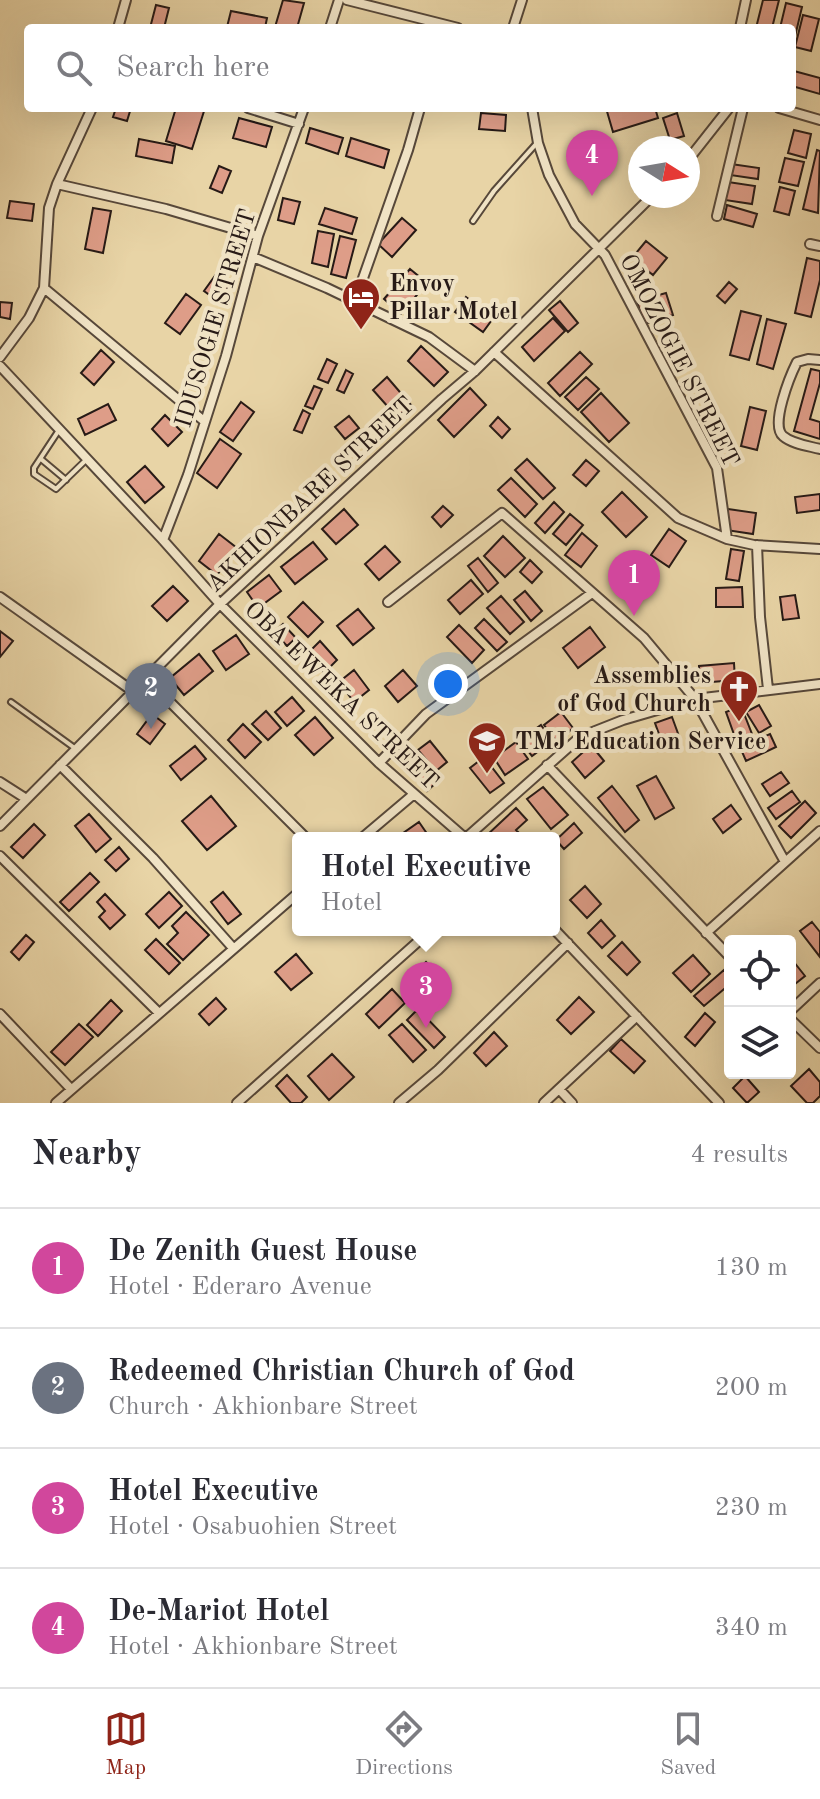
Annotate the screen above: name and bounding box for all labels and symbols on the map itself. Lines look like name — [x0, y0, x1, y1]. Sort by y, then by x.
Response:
pin: 4 — [566, 130, 618, 196]
north arrow — [628, 136, 700, 208]
street label: IDUSOGIE STREET — [172, 207, 262, 431]
street label: OMOZOGIE STREET — [614, 250, 742, 471]
place label: Envoy Pillar Motel — [389, 273, 518, 325]
hotel icon: Envoy Pillar Motel — [340, 276, 382, 331]
street label: AKHIONBARE STREET — [203, 393, 420, 598]
pin: 1 — [608, 550, 660, 616]
street label: OBA EWEKA STREET — [239, 598, 442, 795]
pin: 2 — [125, 663, 177, 729]
your location — [428, 664, 468, 704]
place label: Assemblies of God Church — [557, 665, 711, 717]
church icon: Assemblies of God Church — [718, 668, 760, 723]
school or university icon: TMJ Education Service — [466, 720, 508, 775]
place label: TMJ Education Service — [515, 731, 766, 755]
pin: 3 — [400, 962, 452, 1028]

